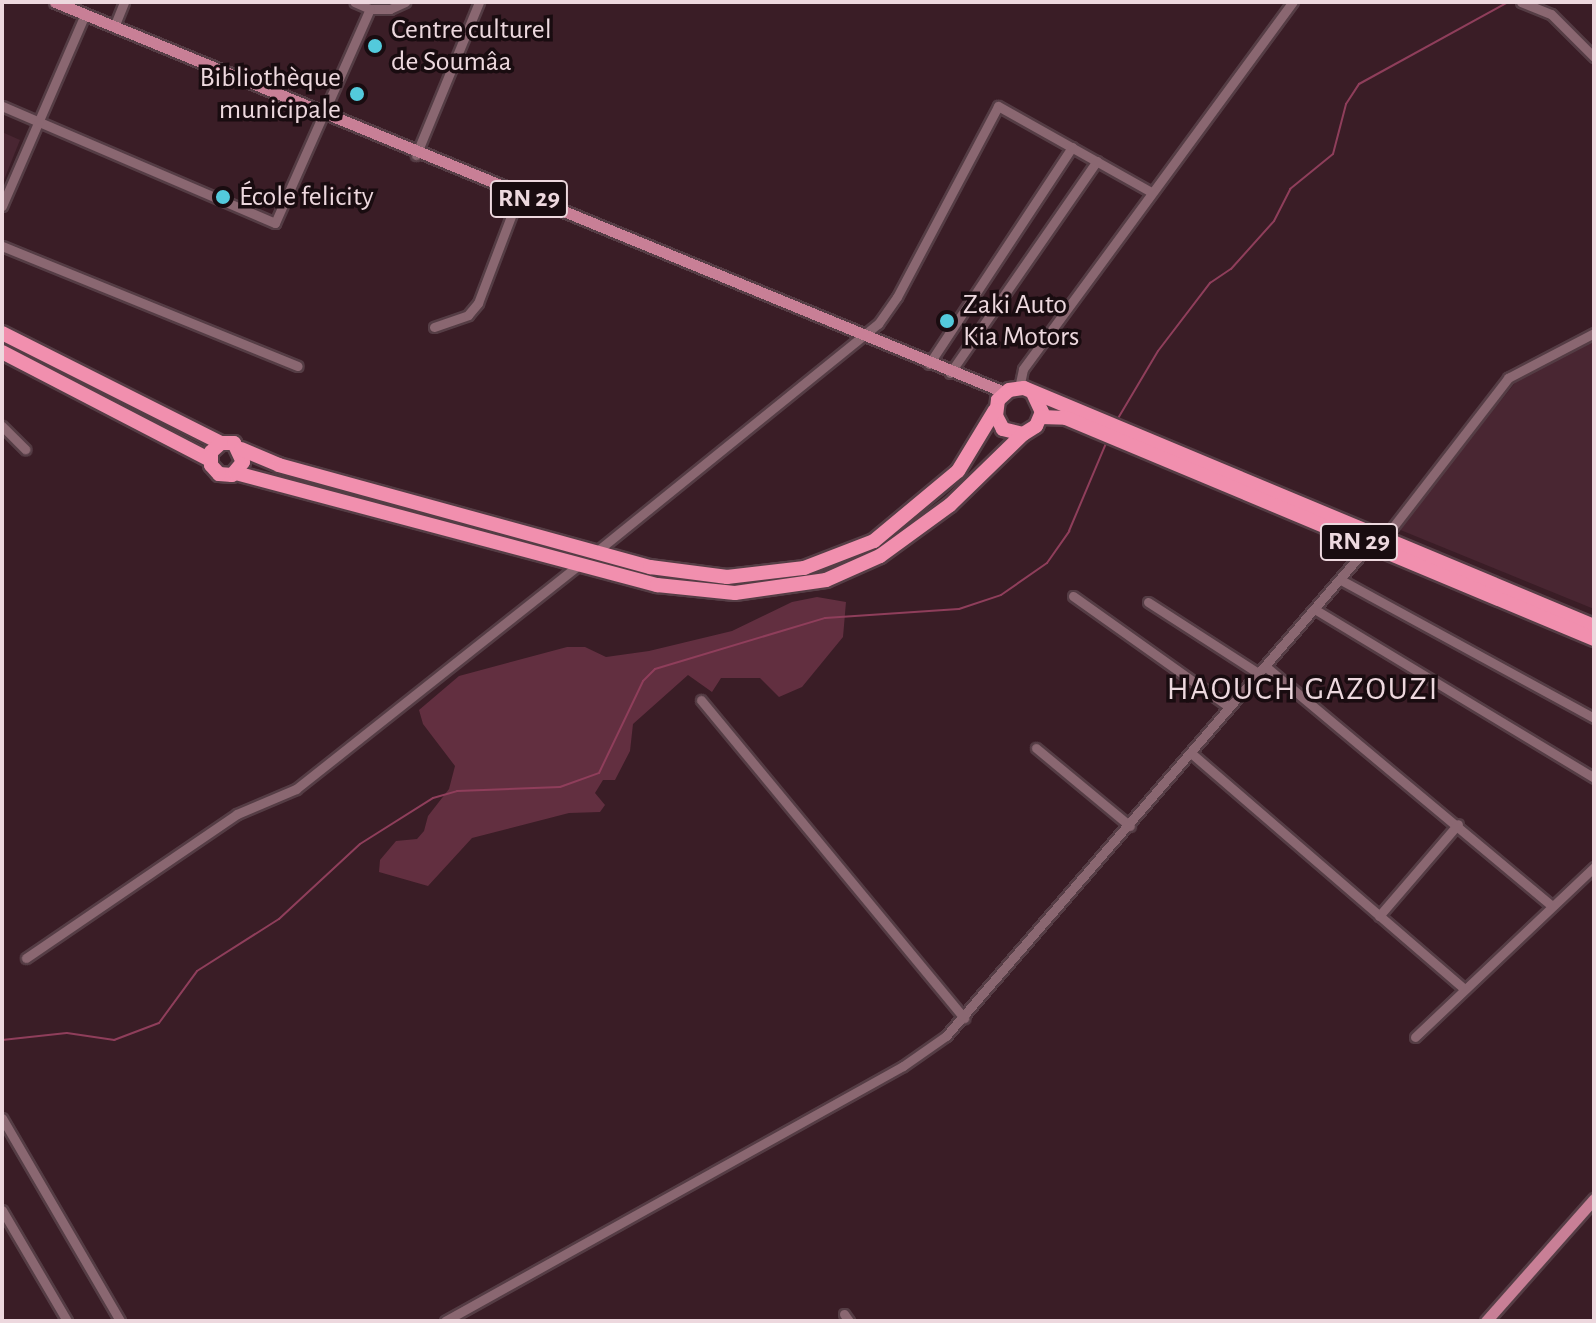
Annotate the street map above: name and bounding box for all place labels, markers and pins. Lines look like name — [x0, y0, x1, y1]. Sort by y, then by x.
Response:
place label: Centre culturel de Soumâa — [391, 13, 552, 79]
marker: Centre culturel de Soumâa — [366, 37, 384, 55]
place label: Bibliothèque municipale — [200, 61, 341, 127]
marker: Bibliothèque municipale — [348, 85, 366, 103]
place label: École felicity — [239, 180, 374, 214]
marker: École felicity — [214, 188, 232, 206]
place label: Zaki Auto Kia Motors — [963, 288, 1079, 354]
marker: Zaki Auto Kia Motors — [938, 312, 956, 330]

